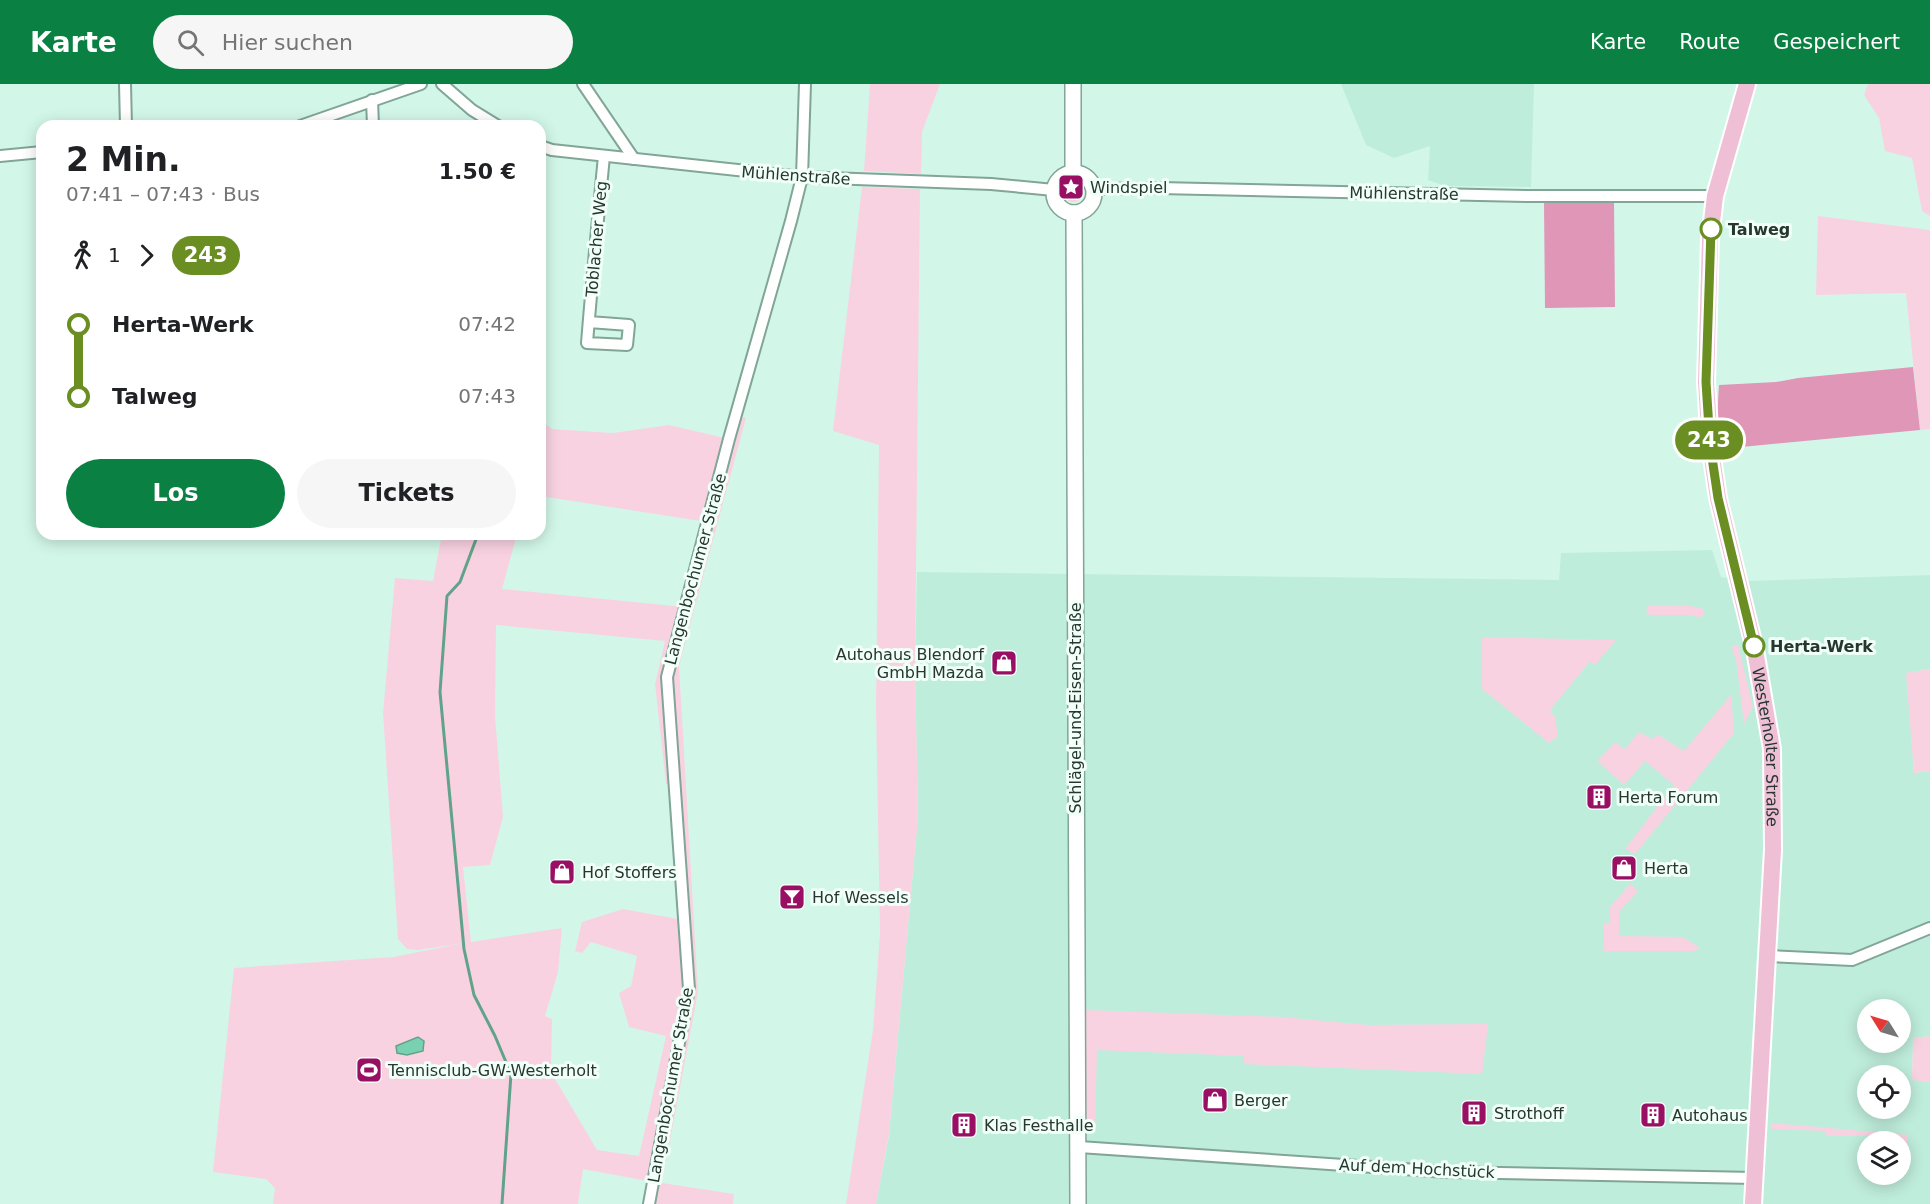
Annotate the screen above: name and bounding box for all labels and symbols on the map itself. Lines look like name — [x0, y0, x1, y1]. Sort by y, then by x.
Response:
street label: Mühlenstraße — [741, 162, 851, 189]
place icon: Windspiel — [1056, 172, 1086, 202]
place label: Windspiel — [1090, 178, 1167, 197]
street label: Toblacher Weg — [582, 180, 611, 299]
street label: Mühlenstraße — [1349, 183, 1459, 204]
marker: Talweg — [1700, 218, 1722, 240]
place label: Talweg — [1728, 220, 1790, 239]
line badge: 243 — [1674, 420, 1744, 460]
street label: Langenbochumer Straße — [661, 471, 730, 667]
street label: Schlägel-und-Eisen-Straße — [1066, 602, 1085, 814]
marker: Herta-Werk — [1743, 635, 1765, 657]
place label: Herta-Werk — [1770, 637, 1873, 656]
place label: Autohaus Blendorf GmbH Mazda — [836, 645, 984, 682]
shop icon: Autohaus Blendorf GmbH Mazda — [989, 648, 1019, 678]
street label: Westerholter Straße — [1748, 666, 1782, 827]
building icon: Herta Forum — [1584, 782, 1614, 812]
place label: Herta Forum — [1618, 788, 1718, 807]
shop icon: Herta — [1609, 853, 1639, 883]
shop icon: Hof Stoffers — [547, 857, 577, 887]
place label: Herta — [1644, 859, 1689, 878]
place label: Hof Stoffers — [582, 863, 677, 882]
bar icon: Hof Wessels — [777, 882, 807, 912]
place label: Hof Wessels — [812, 888, 909, 907]
street label: Langenbochumer Straße — [644, 986, 697, 1184]
north arrow — [1857, 999, 1911, 1053]
sports icon: Tennisclub-GW-Westerholt — [354, 1055, 384, 1085]
place label: Tennisclub-GW-Westerholt — [387, 1061, 597, 1080]
shop icon: Berger — [1200, 1085, 1230, 1115]
place label: Berger — [1234, 1091, 1288, 1110]
building icon: Strothoff — [1459, 1098, 1489, 1128]
building icon: Autohaus — [1638, 1100, 1668, 1130]
place label: Strothoff — [1494, 1104, 1565, 1123]
place label: Autohaus — [1672, 1106, 1748, 1125]
building icon: Klas Festhalle — [949, 1110, 979, 1140]
place label: Klas Festhalle — [984, 1116, 1094, 1135]
street label: Auf dem Hochstück — [1339, 1155, 1496, 1182]

